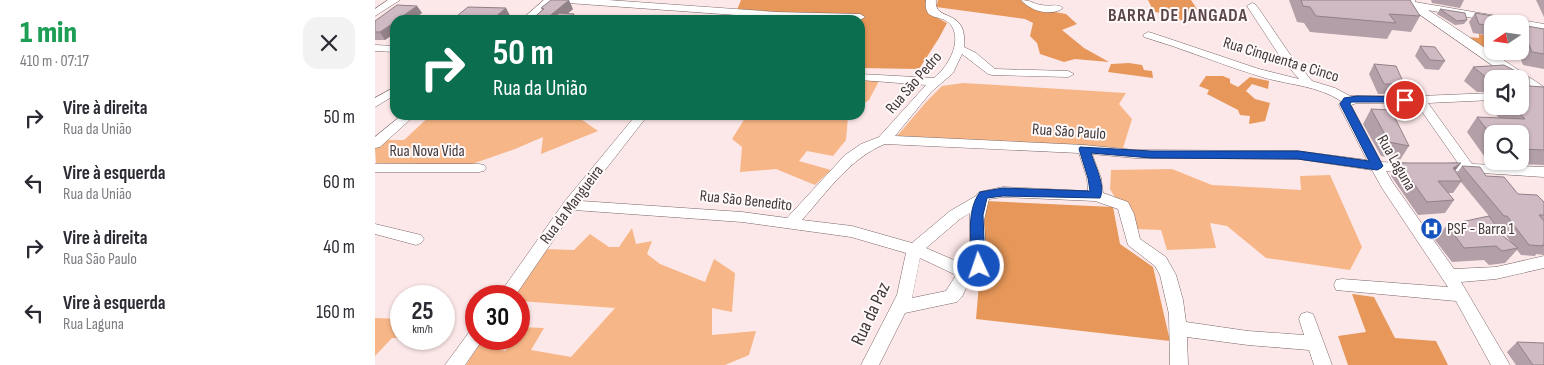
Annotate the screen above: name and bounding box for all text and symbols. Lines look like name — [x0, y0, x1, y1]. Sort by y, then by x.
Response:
district label: BARRA DE JANGADA — [1108, 5, 1248, 26]
text: 1 min — [20, 15, 77, 51]
north arrow — [1484, 15, 1529, 60]
map controls — [1484, 15, 1529, 170]
button: close — [303, 17, 355, 69]
text: 50 m — [493, 32, 554, 75]
street label: Rua Cinquenta e Cinco — [1221, 33, 1341, 87]
icon: right — [410, 35, 475, 100]
street label: Rua São Pedro — [882, 48, 946, 118]
text: 410 m · 07:17 — [20, 52, 89, 71]
button: sound — [1484, 70, 1529, 115]
text: Rua da União — [493, 75, 587, 102]
pin — [1384, 79, 1426, 121]
icon: arrive — [1391, 86, 1419, 114]
text: Vire à direita — [63, 97, 147, 120]
icon: right — [20, 104, 48, 132]
text: 50 m — [324, 106, 355, 129]
text: Rua da União — [63, 120, 132, 139]
street label: Rua São Paulo — [1031, 120, 1107, 144]
button: search — [1484, 125, 1529, 170]
street label: Rua Laguna — [1373, 132, 1419, 194]
street label: Rua Nova Vida — [389, 142, 465, 161]
text: Vire à esquerda — [63, 162, 165, 185]
street label: Rua da Mangueira — [536, 162, 608, 248]
icon: left — [20, 169, 48, 197]
text: 60 m — [323, 171, 355, 194]
text: Rua da União — [63, 185, 132, 204]
street label: Rua São Benedito — [699, 187, 793, 215]
hospital icon: PSF - Barra 1 — [1419, 217, 1443, 241]
place label: PSF - Barra 1 — [1447, 220, 1515, 239]
text: Vire à direita — [63, 227, 147, 250]
icon: right — [20, 234, 48, 262]
text: 40 m — [323, 236, 355, 259]
position arrow — [952, 239, 1004, 291]
text: Rua São Paulo — [63, 250, 137, 269]
street label: Rua da Paz — [846, 279, 896, 349]
speed limit sign: 30 — [465, 285, 530, 350]
text: Vire à esquerda — [63, 292, 165, 315]
text: 25 — [412, 296, 433, 327]
icon: left — [20, 299, 48, 327]
text: 160 m — [316, 301, 355, 324]
text: Rua Laguna — [63, 315, 124, 334]
text: km/h — [412, 322, 433, 337]

